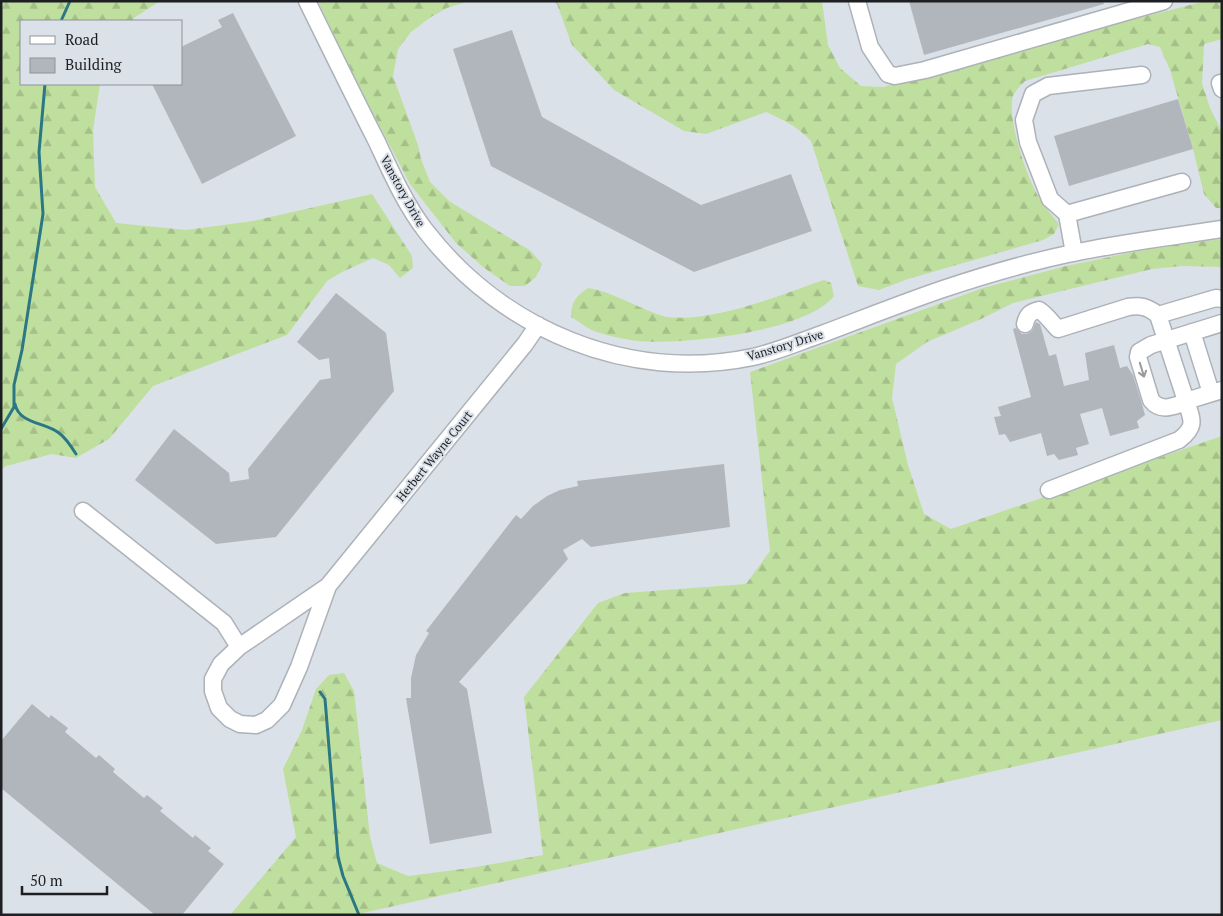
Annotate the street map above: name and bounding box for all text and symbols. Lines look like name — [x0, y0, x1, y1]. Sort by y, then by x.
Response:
legend — [20, 20, 182, 85]
text: Road — [65, 29, 98, 49]
text: Building — [65, 54, 123, 74]
street label: Vanstory Drive — [377, 153, 429, 229]
street label: Vanstory Drive — [745, 326, 825, 364]
one-way arrow — [1138, 362, 1148, 378]
street label: Herbert Wayne Court — [393, 407, 476, 504]
scale bar — [22, 864, 108, 896]
text: 50 m — [30, 870, 63, 890]

